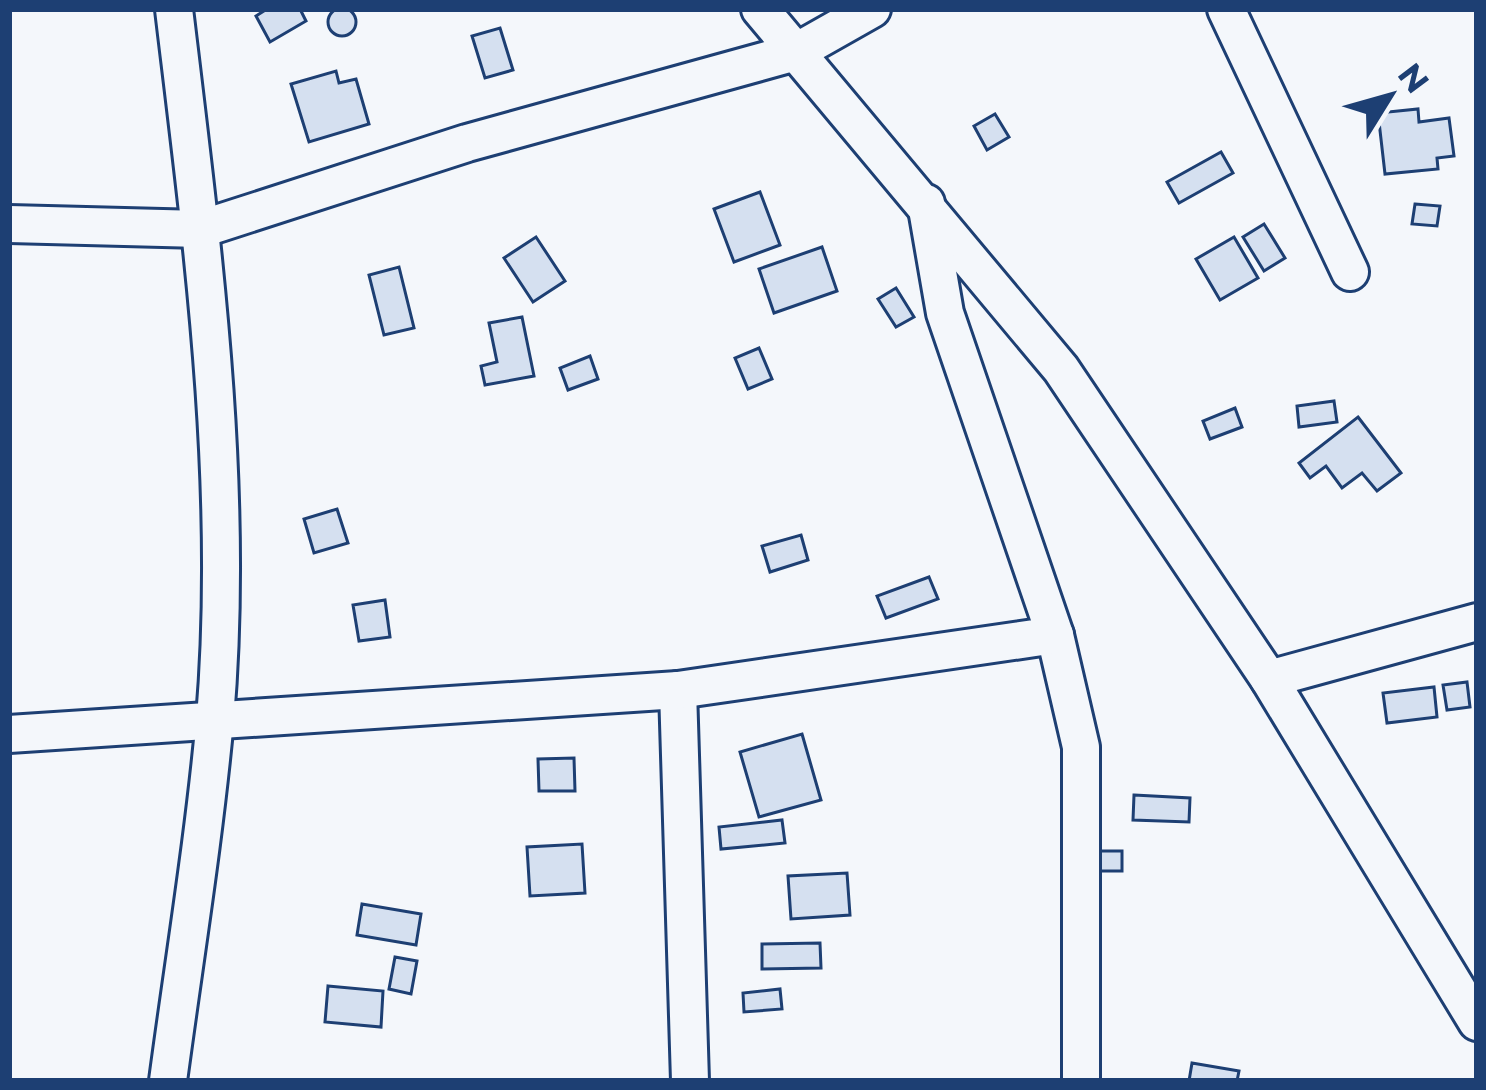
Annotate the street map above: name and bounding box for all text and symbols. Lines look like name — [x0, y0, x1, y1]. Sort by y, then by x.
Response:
north arrow — [1330, 36, 1450, 156]
text: N — [1390, 55, 1438, 101]

